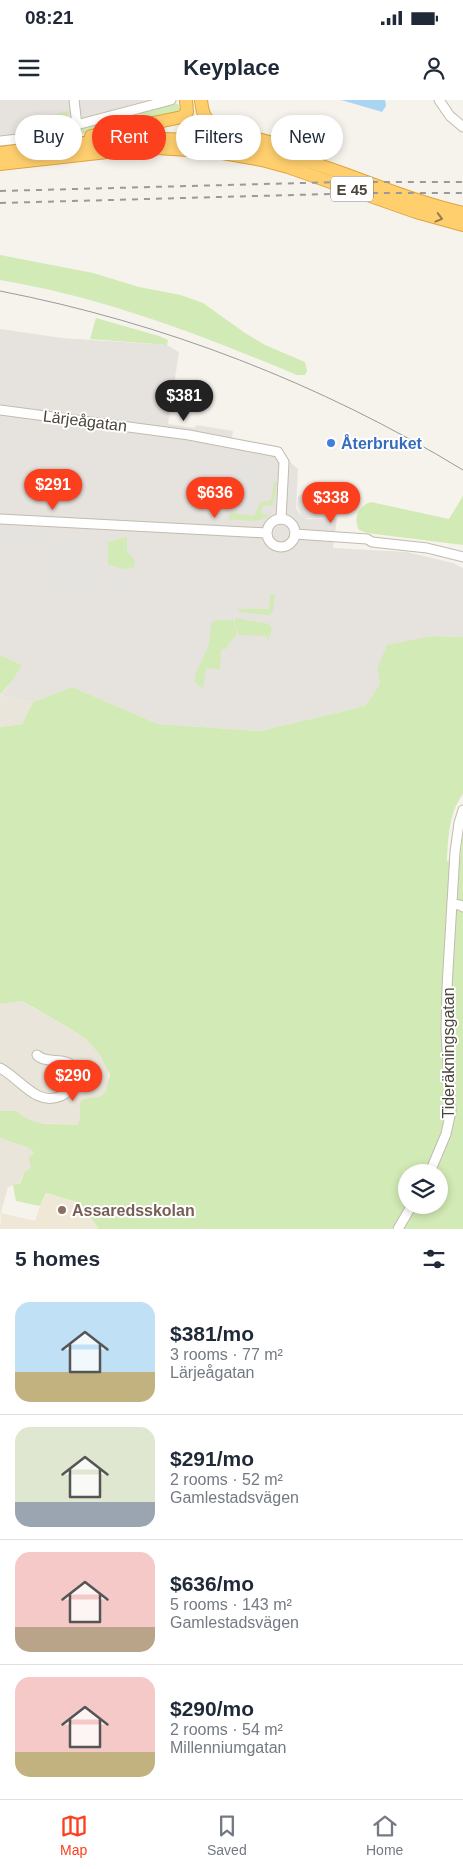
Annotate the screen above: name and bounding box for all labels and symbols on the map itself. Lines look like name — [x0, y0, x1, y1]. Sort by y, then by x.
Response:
road number: E 45 — [331, 176, 373, 202]
one-way arrow — [435, 213, 443, 223]
pin: $381 — [154, 380, 214, 422]
street label: Lärjeågatan — [42, 407, 128, 435]
place label: Återbruket — [341, 434, 423, 452]
marker: Återbruket — [325, 437, 337, 449]
pin: $291 — [23, 468, 83, 511]
pin: $636 — [185, 476, 245, 519]
pin: $338 — [301, 482, 361, 524]
street label: Tideräkningsgatan — [440, 987, 457, 1119]
pin: $290 — [43, 1060, 103, 1102]
place label: Assaredsskolan — [72, 1202, 195, 1219]
marker: Assaredsskolan — [56, 1204, 68, 1216]

